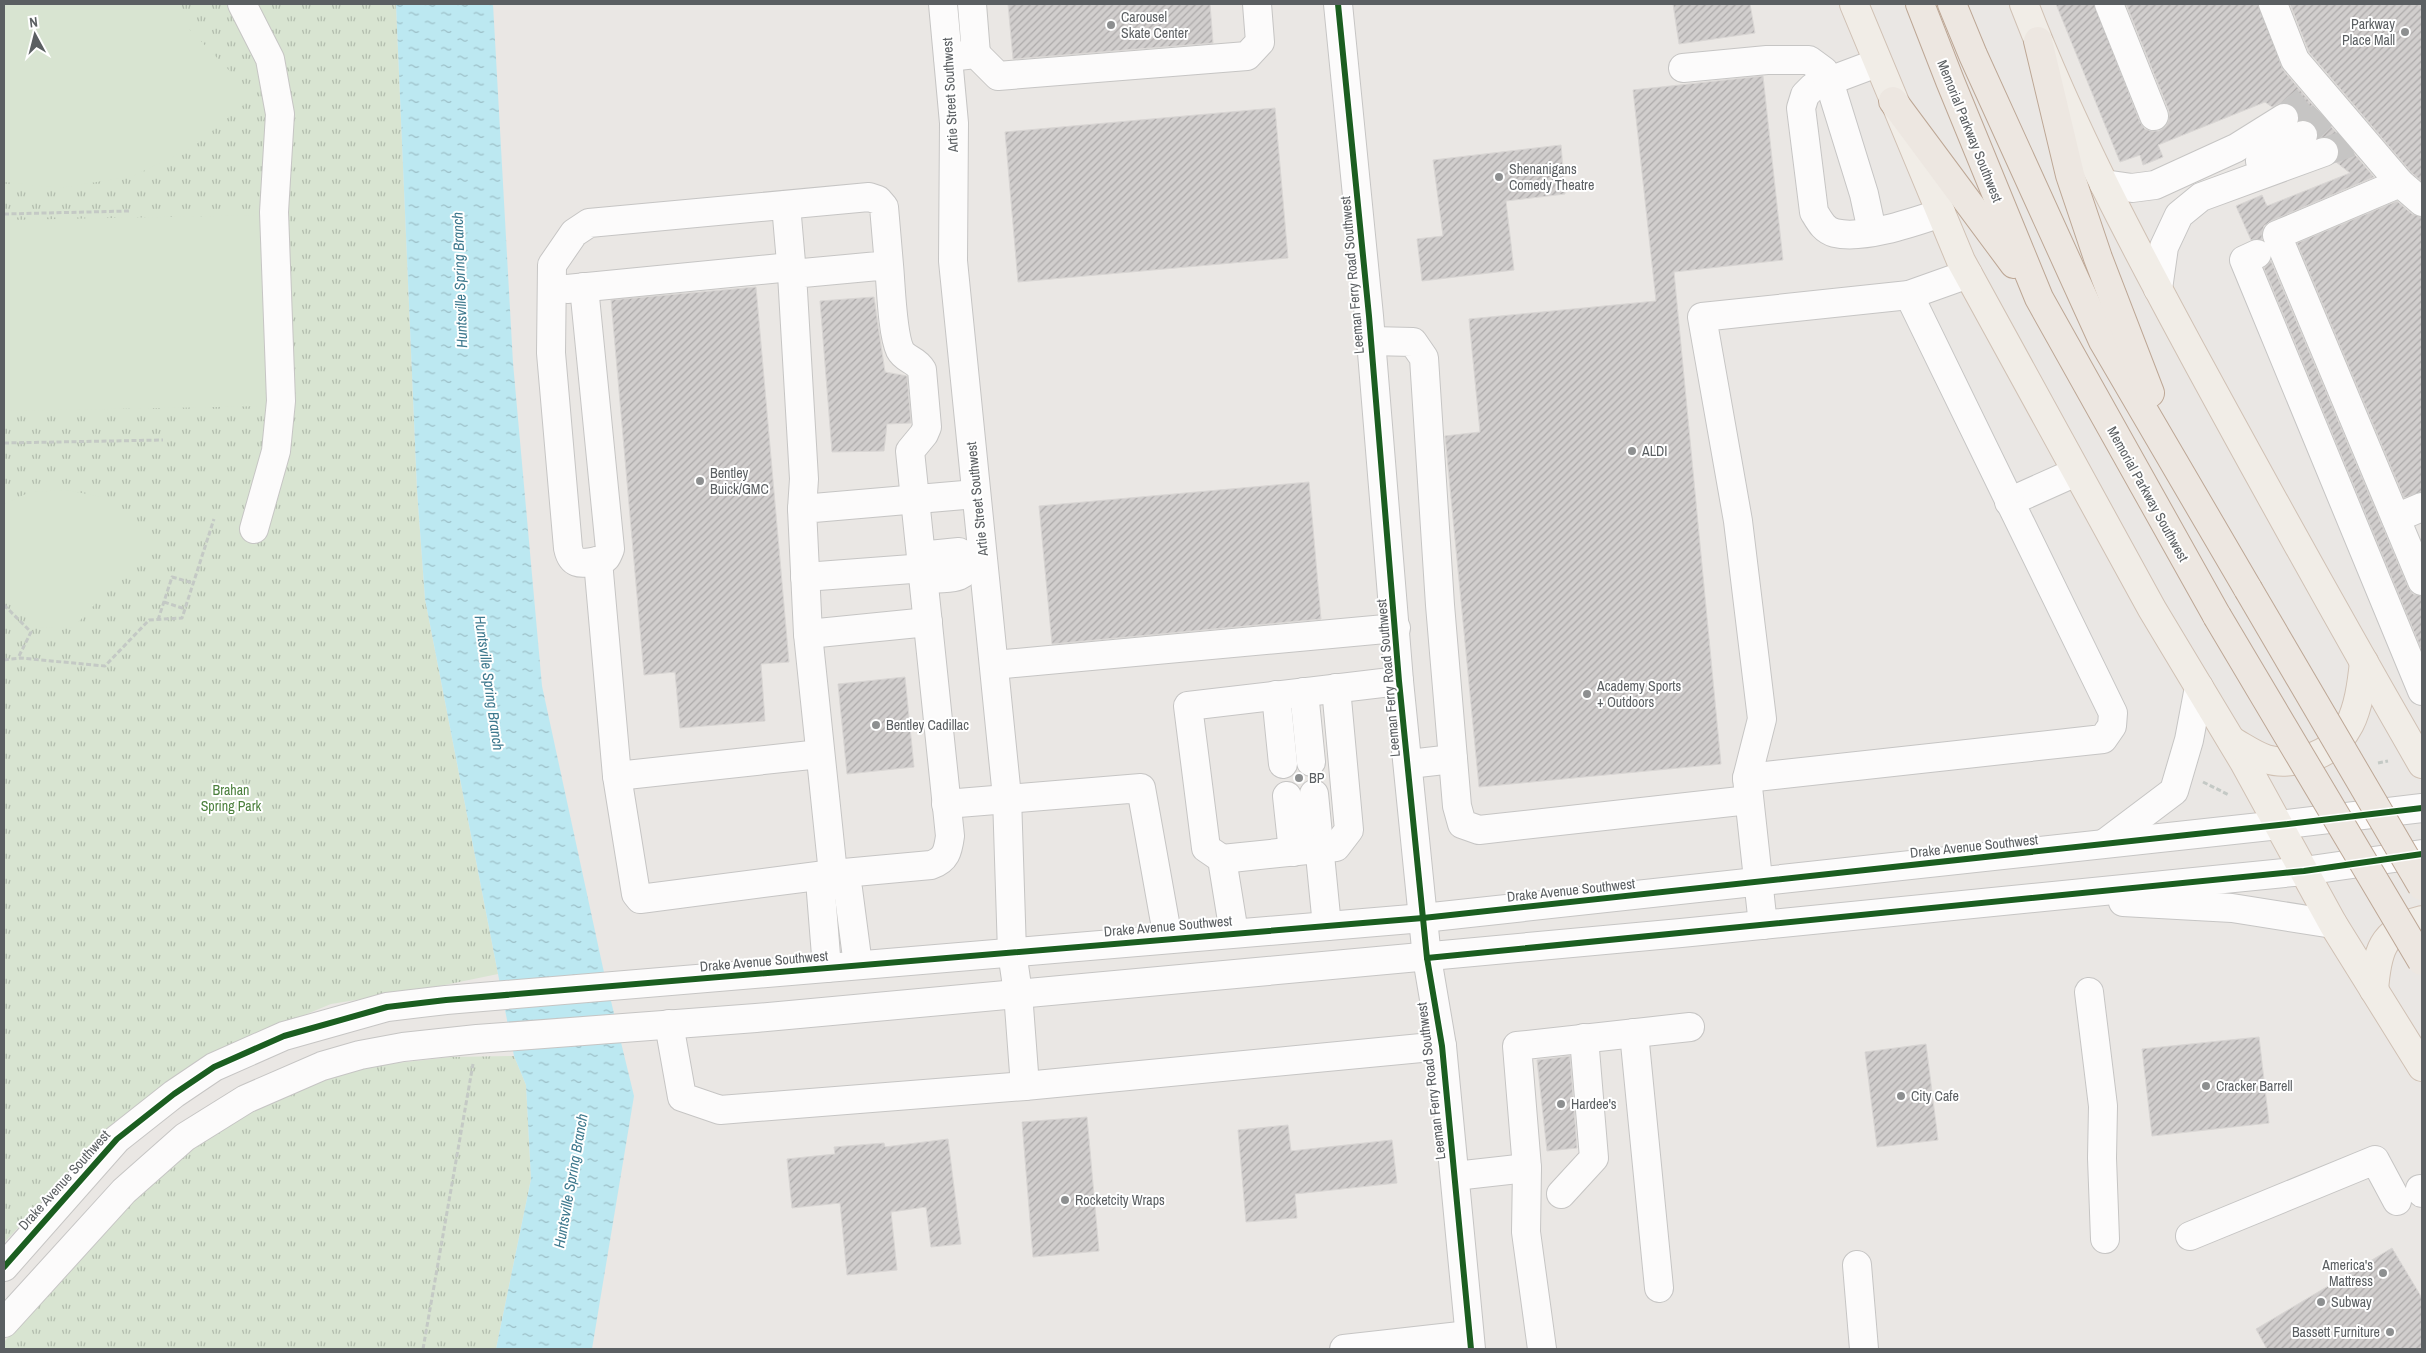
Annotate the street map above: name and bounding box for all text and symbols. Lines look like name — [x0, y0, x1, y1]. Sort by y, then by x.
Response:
place label: Carousel Skate Center — [1121, 8, 1188, 42]
north arrow — [10, 10, 60, 60]
text: N — [28, 13, 39, 32]
place label: Parkway Place Mall — [2342, 15, 2395, 49]
marker: Carousel Skate Center — [1105, 19, 1117, 31]
marker: Parkway Place Mall — [2399, 26, 2411, 38]
street label: Artie Street Southwest — [938, 37, 962, 154]
street label: Memorial Parkway Southwest — [1933, 57, 2007, 205]
place label: Shenanigans Comedy Theatre — [1509, 160, 1594, 194]
marker: Shenanigans Comedy Theatre — [1493, 171, 1505, 183]
street label: Leeman Ferry Road Southwest — [1336, 195, 1368, 355]
water label: Huntsville Spring Branch — [447, 212, 472, 348]
street label: Memorial Parkway Southwest — [2103, 423, 2193, 565]
street label: Artie Street Southwest — [962, 441, 992, 558]
place label: ALDI — [1641, 442, 1668, 460]
marker: ALDI — [1626, 445, 1638, 457]
place label: Bentley Buick/GMC — [710, 464, 769, 498]
marker: Bentley Buick/GMC — [694, 475, 706, 487]
street label: Leeman Ferry Road Southwest — [1372, 598, 1404, 758]
water label: Huntsville Spring Branch — [470, 614, 509, 752]
place label: Academy Sports + Outdoors — [1596, 677, 1681, 711]
marker: Academy Sports + Outdoors — [1581, 688, 1593, 700]
place label: Bentley Cadillac — [886, 716, 969, 734]
marker: Bentley Cadillac — [870, 719, 882, 731]
place label: BP — [1309, 769, 1325, 787]
marker: BP — [1293, 772, 1305, 784]
park label: Brahan Spring Park — [201, 781, 262, 815]
street label: Drake Avenue Southwest — [1909, 830, 2039, 862]
street label: Drake Avenue Southwest — [1506, 874, 1636, 906]
street label: Drake Avenue Southwest — [1103, 911, 1233, 941]
street label: Drake Avenue Southwest — [699, 946, 829, 976]
street label: Leeman Ferry Road Southwest — [1412, 1001, 1450, 1161]
place label: Cracker Barrell — [2216, 1077, 2293, 1095]
marker: Cracker Barrell — [2200, 1080, 2212, 1092]
place label: City Cafe — [1911, 1087, 1959, 1105]
marker: City Cafe — [1895, 1090, 1907, 1102]
place label: Hardee's — [1571, 1095, 1617, 1113]
marker: Hardee's — [1555, 1098, 1567, 1110]
water label: Huntsville Spring Branch — [548, 1112, 593, 1250]
street label: Drake Avenue Southwest — [14, 1126, 114, 1234]
place label: Rocketcity Wraps — [1075, 1191, 1165, 1209]
marker: Rocketcity Wraps — [1059, 1194, 1071, 1206]
place label: America's Mattress — [2321, 1256, 2373, 1290]
marker: America's Mattress — [2377, 1267, 2389, 1279]
place label: Subway — [2331, 1293, 2372, 1311]
marker: Subway — [2315, 1296, 2327, 1308]
place label: Bassett Furniture — [2292, 1323, 2380, 1341]
marker: Bassett Furniture — [2384, 1326, 2396, 1338]

